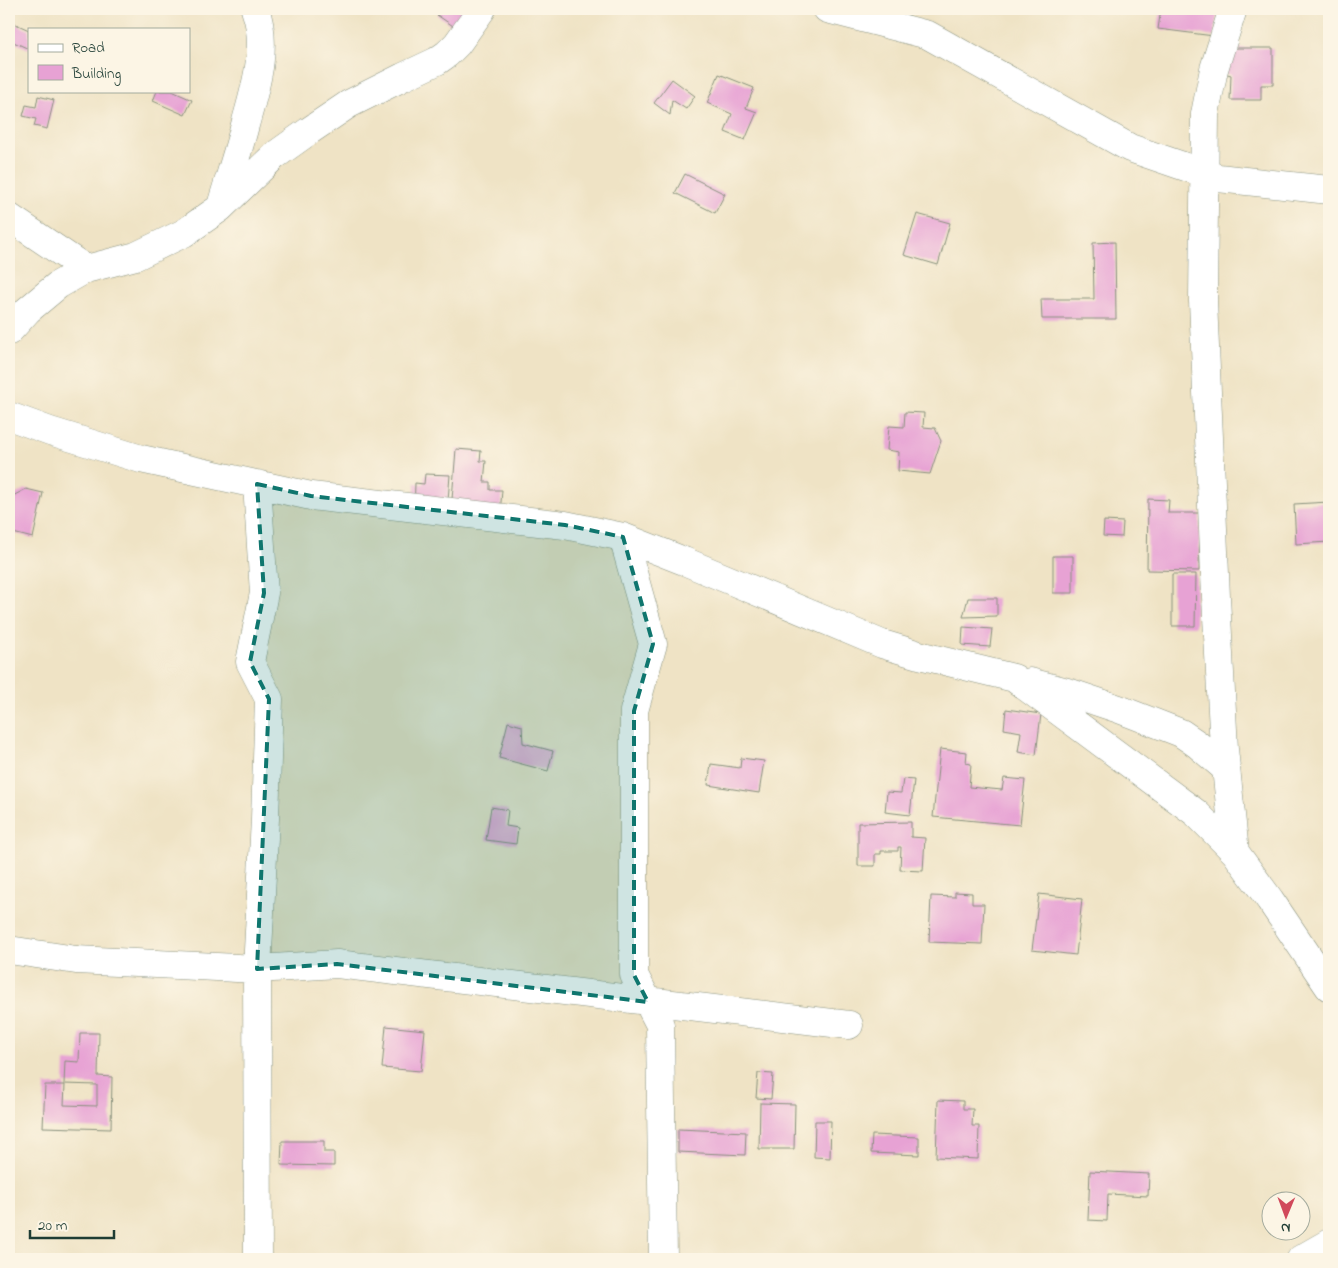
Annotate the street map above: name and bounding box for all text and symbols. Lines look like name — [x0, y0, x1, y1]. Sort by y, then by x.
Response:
legend — [28, 28, 190, 92]
text: Road — [72, 37, 105, 59]
text: Building — [71, 63, 121, 86]
north arrow — [1260, 1190, 1310, 1240]
scale bar — [30, 1208, 114, 1240]
text: 20 m — [38, 1215, 68, 1237]
text: N — [1281, 1217, 1291, 1238]

